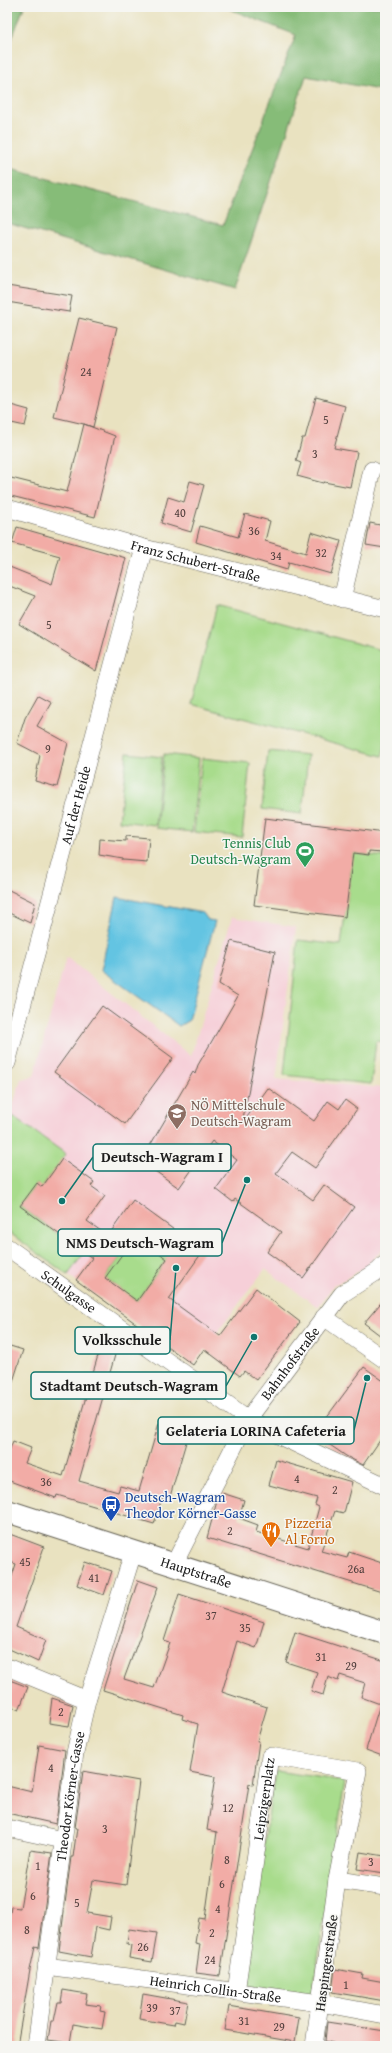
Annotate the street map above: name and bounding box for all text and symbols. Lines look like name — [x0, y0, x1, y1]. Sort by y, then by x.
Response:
house number: 24 — [80, 363, 92, 380]
house number: 5 — [323, 411, 329, 428]
house number: 3 — [312, 445, 318, 462]
house number: 40 — [174, 504, 186, 521]
house number: 36 — [248, 522, 260, 539]
street label: Franz Schubert-Straße — [129, 535, 263, 587]
house number: 32 — [315, 544, 327, 561]
house number: 34 — [270, 547, 282, 564]
house number: 5 — [46, 616, 52, 633]
house number: 9 — [45, 740, 51, 757]
street label: Auf der Heide — [56, 763, 96, 846]
place label: Tennis Club Deutsch-Wagram — [191, 833, 292, 869]
sports icon: Tennis Club Deutsch-Wagram — [294, 840, 316, 868]
place label: NÖ Mittelschule Deutsch-Wagram — [191, 1095, 292, 1131]
school or university icon: NÖ Mittelschule Deutsch-Wagram — [166, 1102, 188, 1130]
callout: Deutsch-Wagram I — [93, 1144, 231, 1171]
text: Deutsch-Wagram I — [101, 1146, 223, 1167]
callout: NMS Deutsch-Wagram — [58, 1229, 222, 1256]
text: NMS Deutsch-Wagram — [66, 1232, 214, 1253]
street label: Schulgasse — [37, 1265, 101, 1318]
street label: Bahnhofstraße — [256, 1322, 325, 1404]
callout: Volksschule — [75, 1327, 170, 1354]
text: Volksschule — [82, 1329, 162, 1350]
callout: Stadtamt Deutsch-Wagram — [31, 1372, 226, 1399]
text: Stadtamt Deutsch-Wagram — [40, 1375, 219, 1396]
callout: Gelateria LORINA Cafeteria — [158, 1417, 354, 1444]
text: Gelateria LORINA Cafeteria — [166, 1420, 346, 1441]
house number: 4 — [294, 1470, 300, 1487]
house number: 36 — [40, 1473, 52, 1490]
house number: 2 — [332, 1481, 338, 1498]
place label: Deutsch-Wagram Theodor Körner-Gasse — [125, 1487, 257, 1523]
bus stop icon: Deutsch-Wagram Theodor Körner-Gasse — [100, 1494, 122, 1522]
place label: Pizzeria Al Forno — [285, 1513, 335, 1549]
restaurant icon: Pizzeria Al Forno — [260, 1520, 282, 1548]
house number: 2 — [227, 1522, 233, 1539]
street label: Hauptstraße — [158, 1551, 235, 1593]
house number: 45 — [19, 1553, 31, 1570]
house number: 26a — [347, 1560, 365, 1577]
house number: 41 — [88, 1569, 100, 1586]
house number: 37 — [205, 1607, 217, 1624]
house number: 35 — [239, 1619, 251, 1636]
house number: 31 — [315, 1648, 327, 1665]
house number: 29 — [345, 1657, 357, 1674]
house number: 2 — [58, 1703, 64, 1720]
street label: Theodor Körner-Gasse — [51, 1729, 90, 1863]
street label: Leipzigerplatz — [248, 1756, 280, 1842]
house number: 4 — [48, 1759, 54, 1776]
house number: 12 — [222, 1799, 234, 1816]
house number: 3 — [102, 1820, 108, 1837]
house number: 8 — [224, 1851, 230, 1868]
house number: 3 — [368, 1853, 374, 1870]
house number: 1 — [35, 1857, 41, 1874]
house number: 6 — [219, 1875, 225, 1892]
house number: 6 — [30, 1887, 36, 1904]
house number: 5 — [74, 1894, 80, 1911]
house number: 4 — [215, 1900, 221, 1917]
street label: Haspingerstraße — [309, 1913, 343, 2013]
house number: 8 — [24, 1921, 30, 1938]
house number: 2 — [209, 1924, 215, 1941]
house number: 26 — [137, 1938, 149, 1955]
house number: 24 — [204, 1951, 216, 1968]
street label: Heinrich Collin-Straße — [148, 1970, 283, 2008]
house number: 1 — [343, 1976, 349, 1993]
house number: 39 — [146, 1999, 158, 2016]
house number: 37 — [169, 2002, 181, 2019]
house number: 31 — [238, 2012, 250, 2029]
house number: 29 — [273, 2018, 285, 2035]

